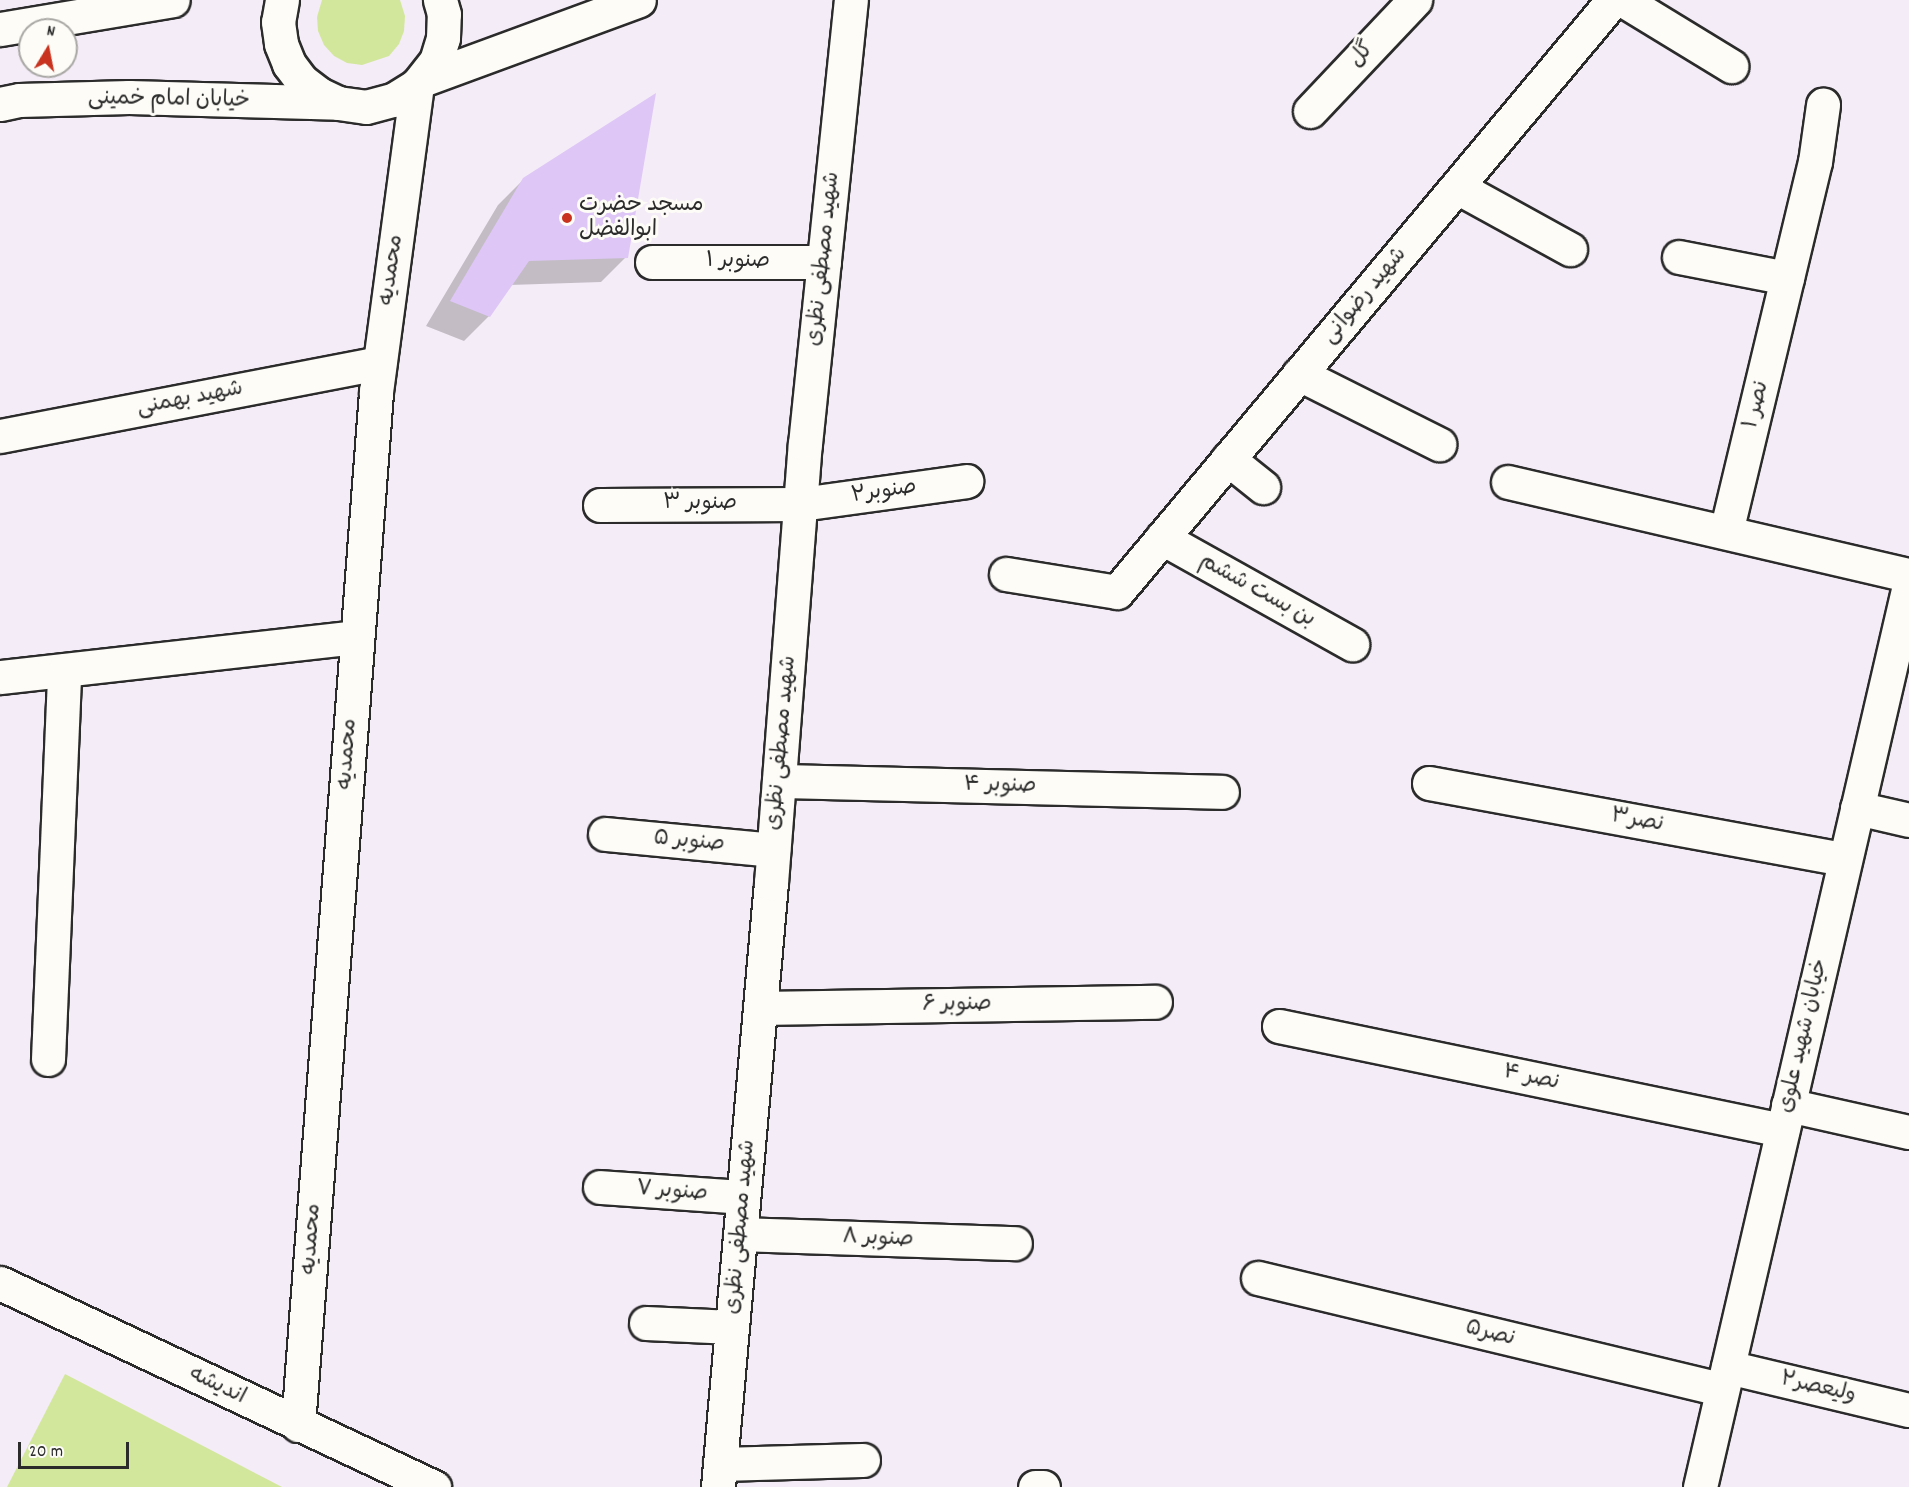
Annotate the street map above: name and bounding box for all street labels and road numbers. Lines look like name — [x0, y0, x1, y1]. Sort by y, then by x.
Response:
street label: گل — [1344, 37, 1380, 73]
street label: خیابان امام خمینی — [88, 85, 250, 115]
street label: شهید مصطفی نظری — [802, 170, 846, 348]
street label: محمدیه — [374, 233, 410, 307]
street label: شهید رضوانی — [1317, 242, 1413, 350]
street label: صنوبر ۱ — [706, 249, 770, 275]
street label: شهید بهمنی — [135, 376, 245, 422]
street label: نصر ۱ — [1738, 379, 1776, 431]
street label: صنوبر۲ — [850, 474, 918, 510]
street label: صنوبر ۳ — [663, 491, 737, 517]
street label: بن بست ششم — [1194, 548, 1320, 634]
street label: شهید مصطفی نظری — [761, 654, 803, 832]
street label: محمدیه — [332, 718, 364, 790]
street label: صنوبر ۴ — [964, 772, 1036, 800]
street label: نصر۳ — [1609, 803, 1665, 839]
street label: صنوبر ۵ — [652, 826, 726, 858]
street label: خیابان شهید علوی — [1773, 956, 1835, 1116]
street label: صنوبر ۶ — [922, 991, 992, 1019]
street label: نصر ۴ — [1501, 1059, 1561, 1097]
street label: شهید مصطفی نظری — [720, 1138, 762, 1316]
street label: صنوبر ۷ — [635, 1176, 709, 1208]
street label: محمدیه — [296, 1203, 328, 1275]
street label: صنوبر ۸ — [842, 1225, 914, 1253]
street label: نصر۵ — [1462, 1315, 1518, 1353]
street label: اندیشه — [184, 1361, 250, 1411]
street label: ولیعصر۲ — [1778, 1366, 1858, 1410]

